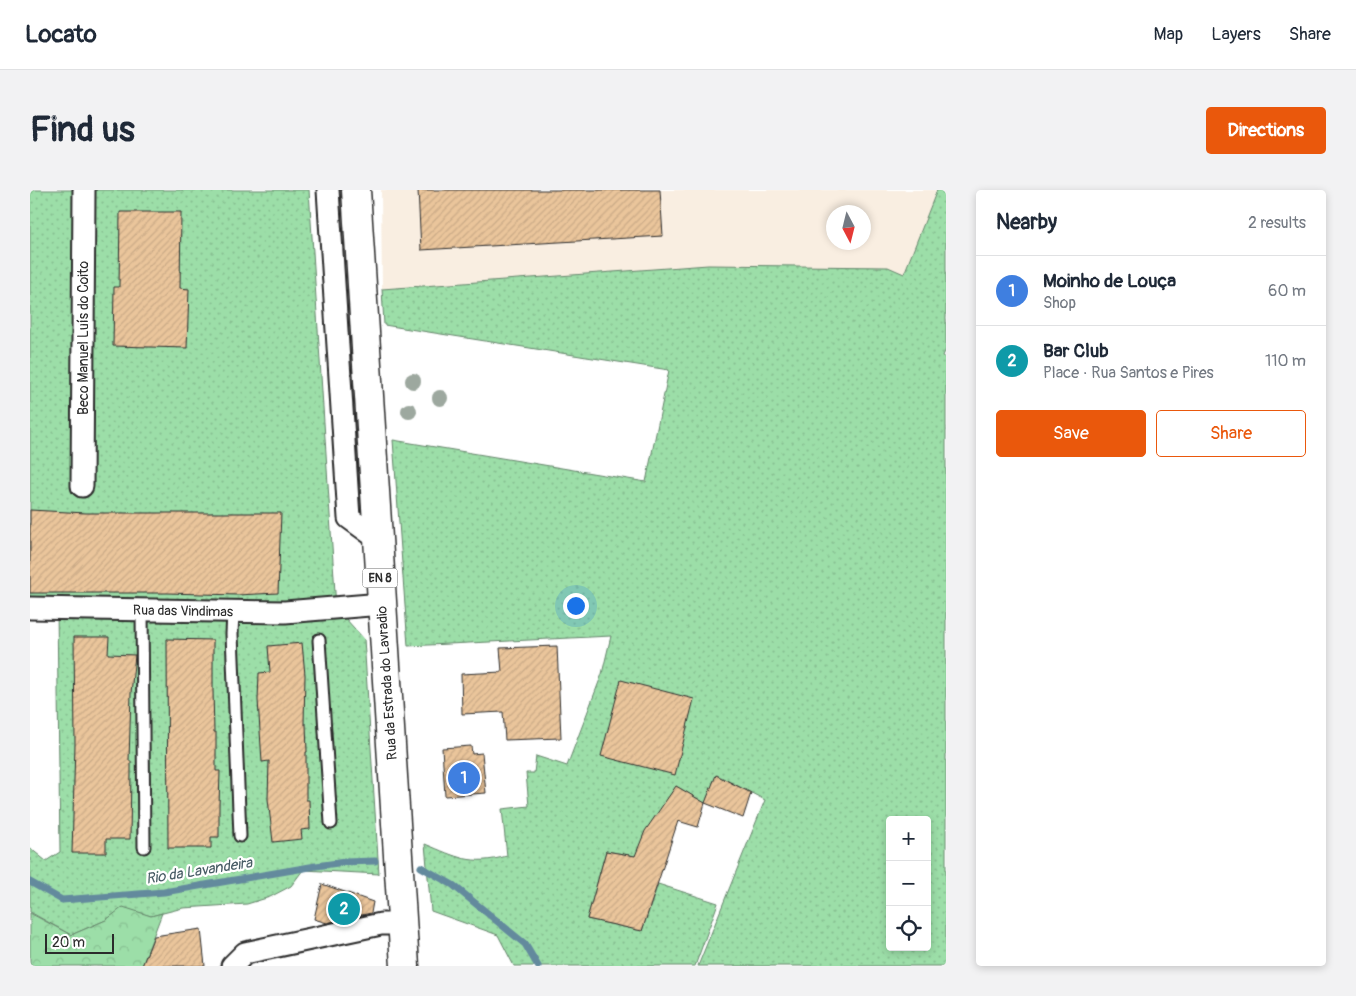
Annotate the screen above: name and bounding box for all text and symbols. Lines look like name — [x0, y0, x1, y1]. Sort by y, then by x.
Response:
text: Locato — [25, 20, 97, 49]
text: Map — [1154, 23, 1183, 46]
text: Layers — [1211, 23, 1261, 46]
text: Share — [1289, 23, 1331, 46]
button: Directions — [1206, 107, 1326, 154]
text: Find us — [30, 108, 135, 152]
north arrow — [826, 205, 871, 250]
text: Nearby — [996, 209, 1057, 236]
text: 2 results — [1248, 213, 1306, 233]
street label: Beco Manuel Luís do Coito — [75, 261, 92, 415]
text: Moinho de Louça — [1043, 269, 1176, 293]
text: 1 — [1009, 281, 1015, 301]
text: 60 m — [1268, 281, 1306, 301]
text: Shop — [1043, 293, 1076, 313]
text: Bar Club — [1043, 339, 1109, 363]
text: 2 — [1008, 351, 1016, 371]
text: 110 m — [1265, 351, 1306, 371]
text: Place · Rua Santos e Pires — [1043, 363, 1214, 383]
button: Save — [996, 410, 1146, 457]
button: Share — [1156, 410, 1306, 457]
road number: EN 8 — [362, 568, 398, 588]
your location — [563, 593, 589, 619]
street label: Rua das Vindimas — [133, 602, 234, 620]
street label: Rua da Estrada do Lavradio — [373, 605, 401, 761]
pin: 1 — [448, 759, 480, 797]
map controls — [886, 816, 931, 951]
button: + — [886, 816, 931, 861]
water label: Rio da Lavandeira — [145, 853, 255, 889]
button: − — [886, 861, 931, 906]
pin: 2 — [328, 890, 360, 928]
button: locate — [886, 906, 931, 951]
scale bar — [45, 931, 114, 954]
text: 20 m — [52, 934, 85, 951]

